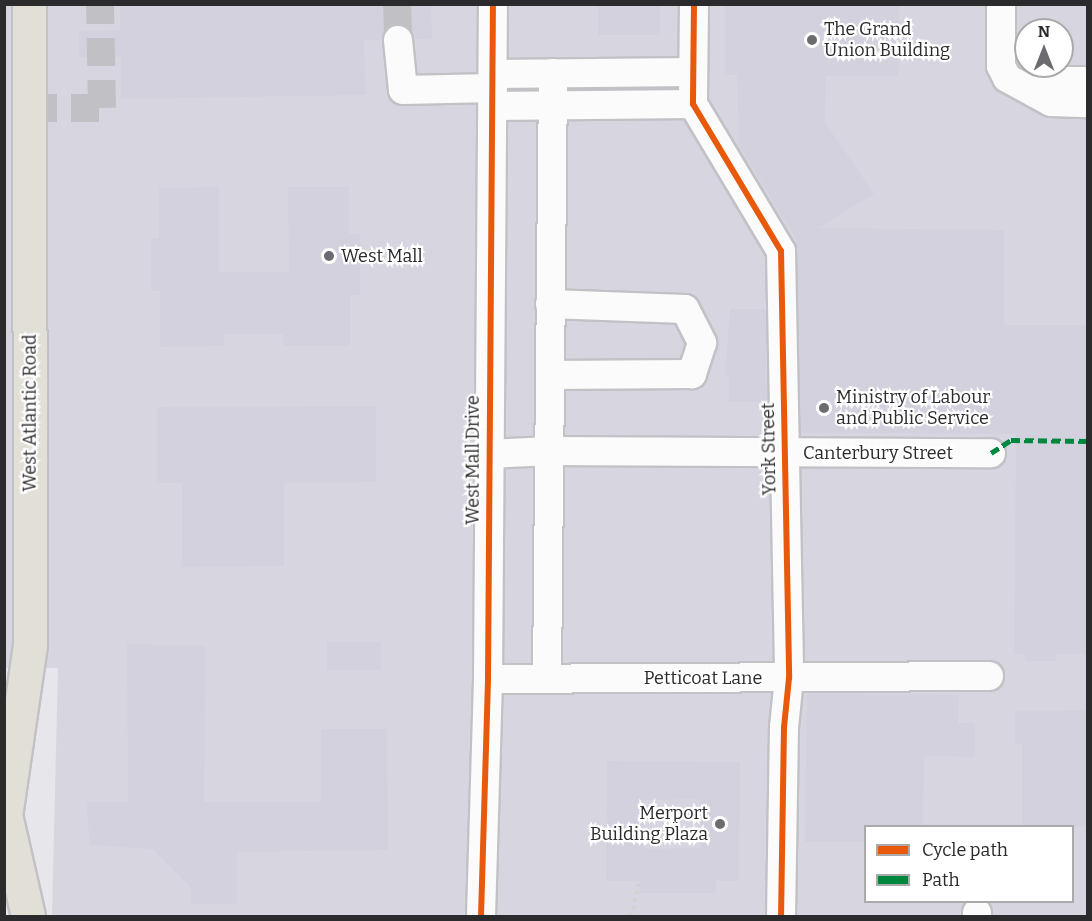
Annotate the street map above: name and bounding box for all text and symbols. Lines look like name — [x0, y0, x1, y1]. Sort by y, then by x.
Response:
north arrow — [1014, 18, 1074, 78]
place label: The Grand Union Building — [824, 19, 950, 62]
text: N — [1038, 22, 1050, 41]
marker: The Grand Union Building — [805, 33, 819, 47]
place label: West Mall — [341, 245, 423, 267]
marker: West Mall — [322, 249, 336, 263]
street label: West Atlantic Road — [19, 334, 41, 492]
place label: Ministry of Labour and Public Service — [836, 387, 990, 430]
street label: West Mall Drive — [462, 395, 484, 525]
marker: Ministry of Labour and Public Service — [817, 401, 831, 415]
street label: York Street — [757, 402, 781, 496]
street label: Canterbury Street — [803, 442, 953, 464]
street label: Petticoat Lane — [644, 667, 762, 689]
place label: Merport Building Plaza — [590, 803, 708, 846]
marker: Merport Building Plaza — [713, 817, 727, 831]
legend — [864, 825, 1074, 903]
text: Cycle path — [922, 839, 1008, 861]
text: Path — [922, 869, 960, 891]

